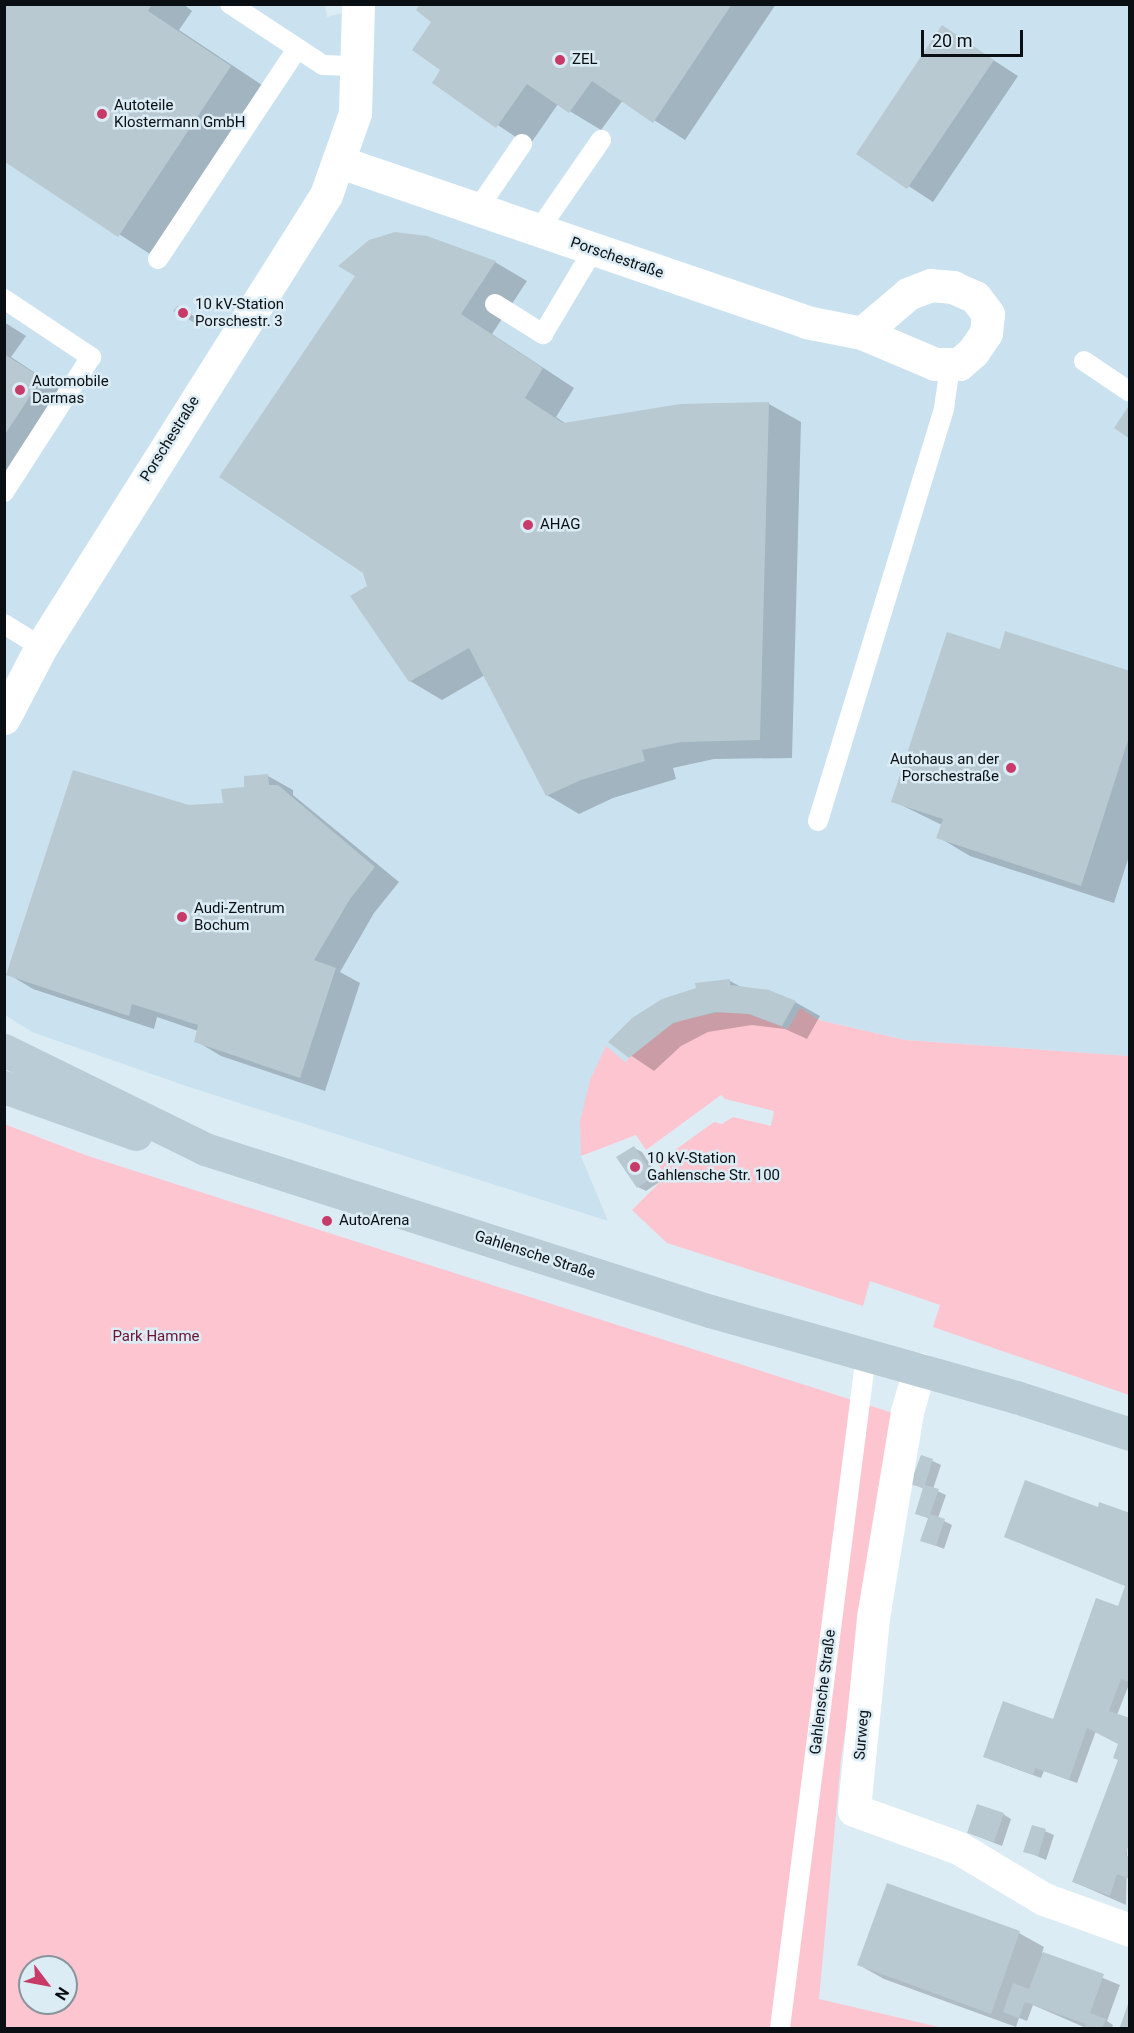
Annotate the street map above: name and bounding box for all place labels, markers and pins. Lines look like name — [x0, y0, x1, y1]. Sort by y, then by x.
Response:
place label: ZEL — [572, 51, 598, 69]
marker: ZEL — [553, 53, 567, 67]
place label: Autoteile Klostermann GmbH — [114, 96, 245, 131]
marker: Autoteile Klostermann GmbH — [95, 107, 109, 121]
place label: 10 kV-Station Porschestr. 3 — [195, 295, 284, 330]
marker: 10 kV-Station Porschestr. 3 — [176, 306, 190, 320]
place label: Automobile Darmas — [32, 372, 109, 407]
marker: Automobile Darmas — [13, 383, 27, 397]
place label: AHAG — [540, 516, 581, 534]
marker: AHAG — [521, 518, 535, 532]
place label: Autohaus an der Porschestraße — [890, 750, 999, 785]
marker: Autohaus an der Porschestraße — [1004, 761, 1018, 775]
place label: Audi-Zentrum Bochum — [194, 899, 285, 934]
marker: Audi-Zentrum Bochum — [175, 910, 189, 924]
place label: 10 kV-Station Gahlensche Str. 100 — [647, 1149, 780, 1184]
marker: 10 kV-Station Gahlensche Str. 100 — [628, 1160, 642, 1174]
place label: AutoArena — [339, 1212, 409, 1230]
marker: AutoArena — [320, 1214, 334, 1228]

